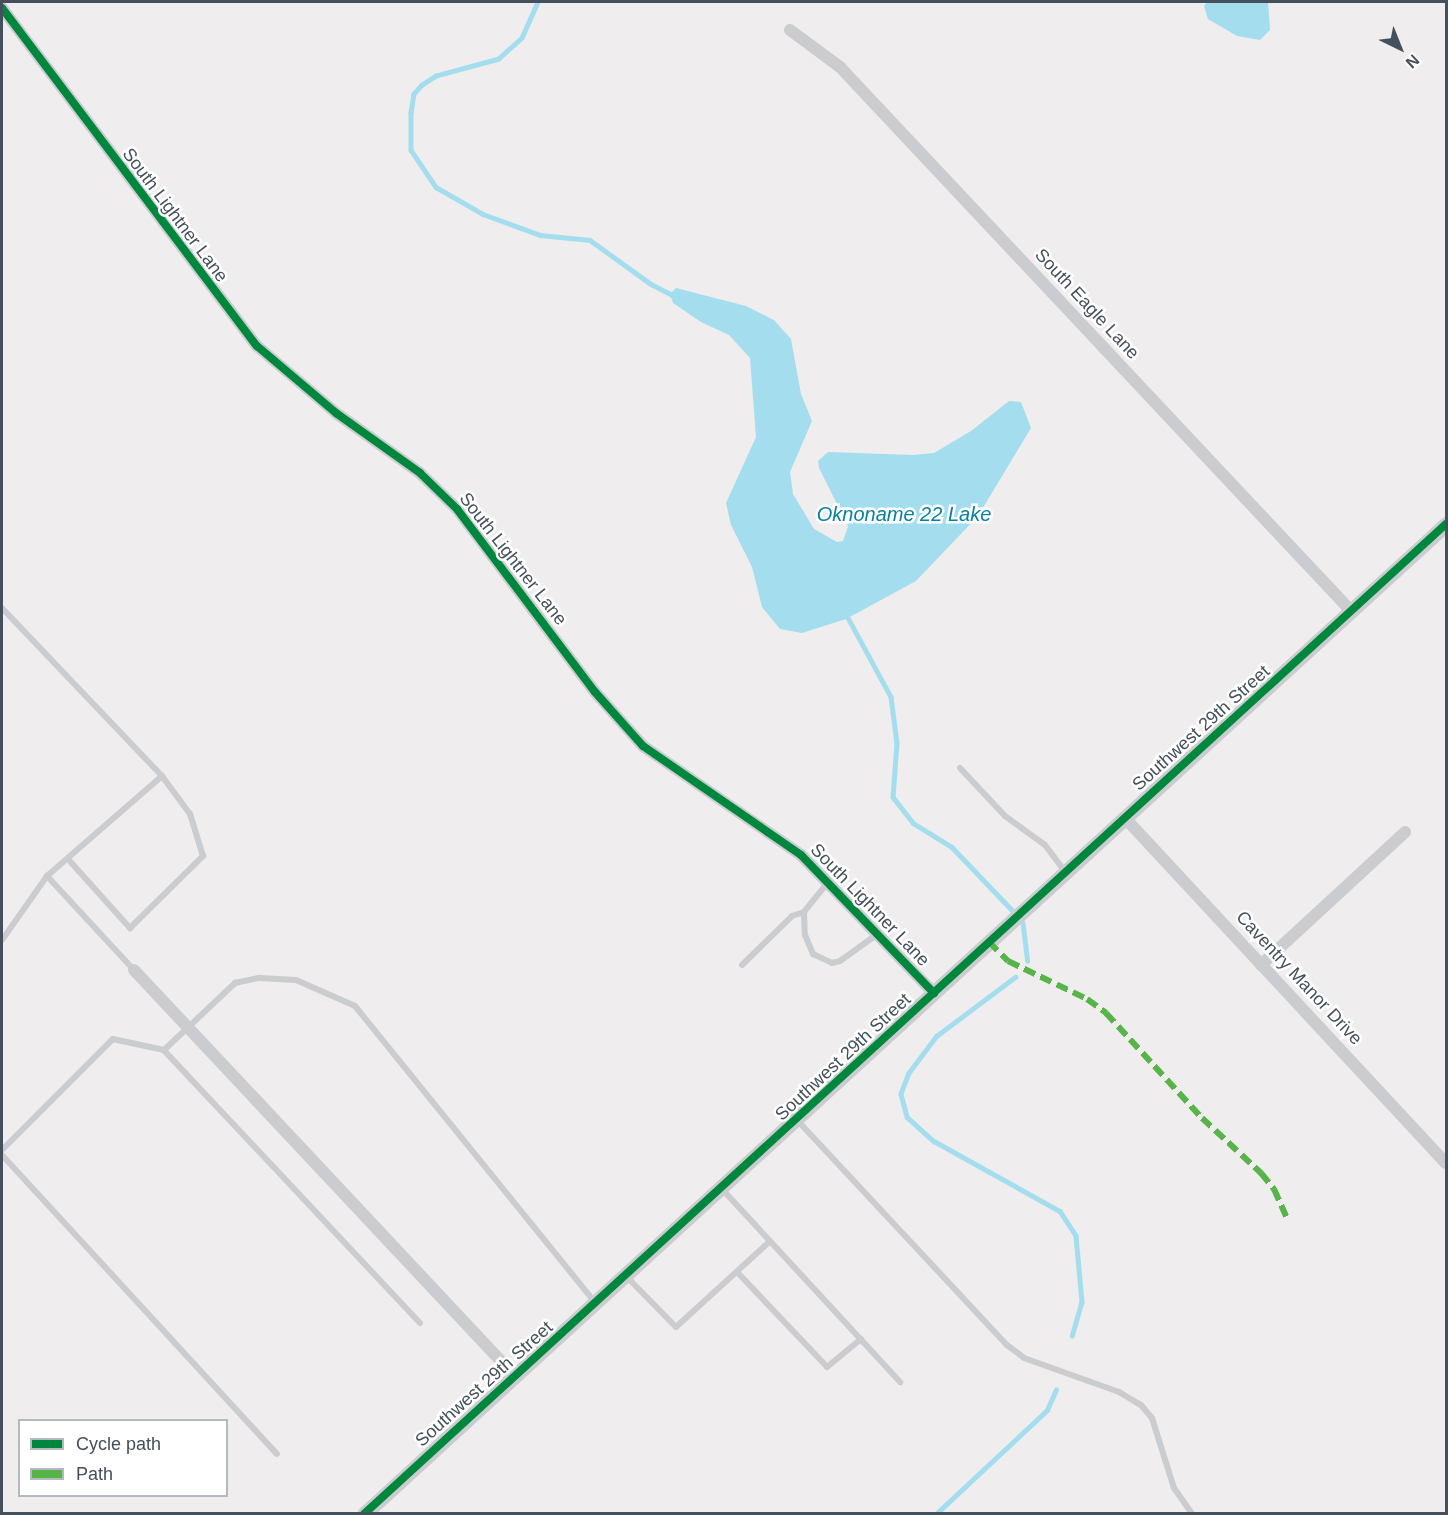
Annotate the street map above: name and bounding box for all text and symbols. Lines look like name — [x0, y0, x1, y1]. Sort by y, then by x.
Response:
north arrow — [1370, 18, 1430, 78]
text: N — [1403, 51, 1423, 72]
street label: South Lightner Lane — [118, 144, 232, 286]
street label: South Eagle Lane — [1030, 244, 1144, 364]
street label: South Lightner Lane — [455, 488, 571, 630]
water label: Oknoname 22 Lake — [817, 502, 991, 526]
street label: Southwest 29th Street — [1128, 661, 1274, 795]
street label: South Lightner Lane — [806, 839, 934, 971]
street label: Caventry Manor Drive — [1231, 907, 1367, 1049]
street label: Southwest 29th Street — [771, 989, 915, 1125]
street label: Southwest 29th Street — [411, 1317, 557, 1451]
legend — [18, 1419, 228, 1497]
text: Cycle path — [76, 1434, 161, 1454]
text: Path — [76, 1464, 113, 1484]

